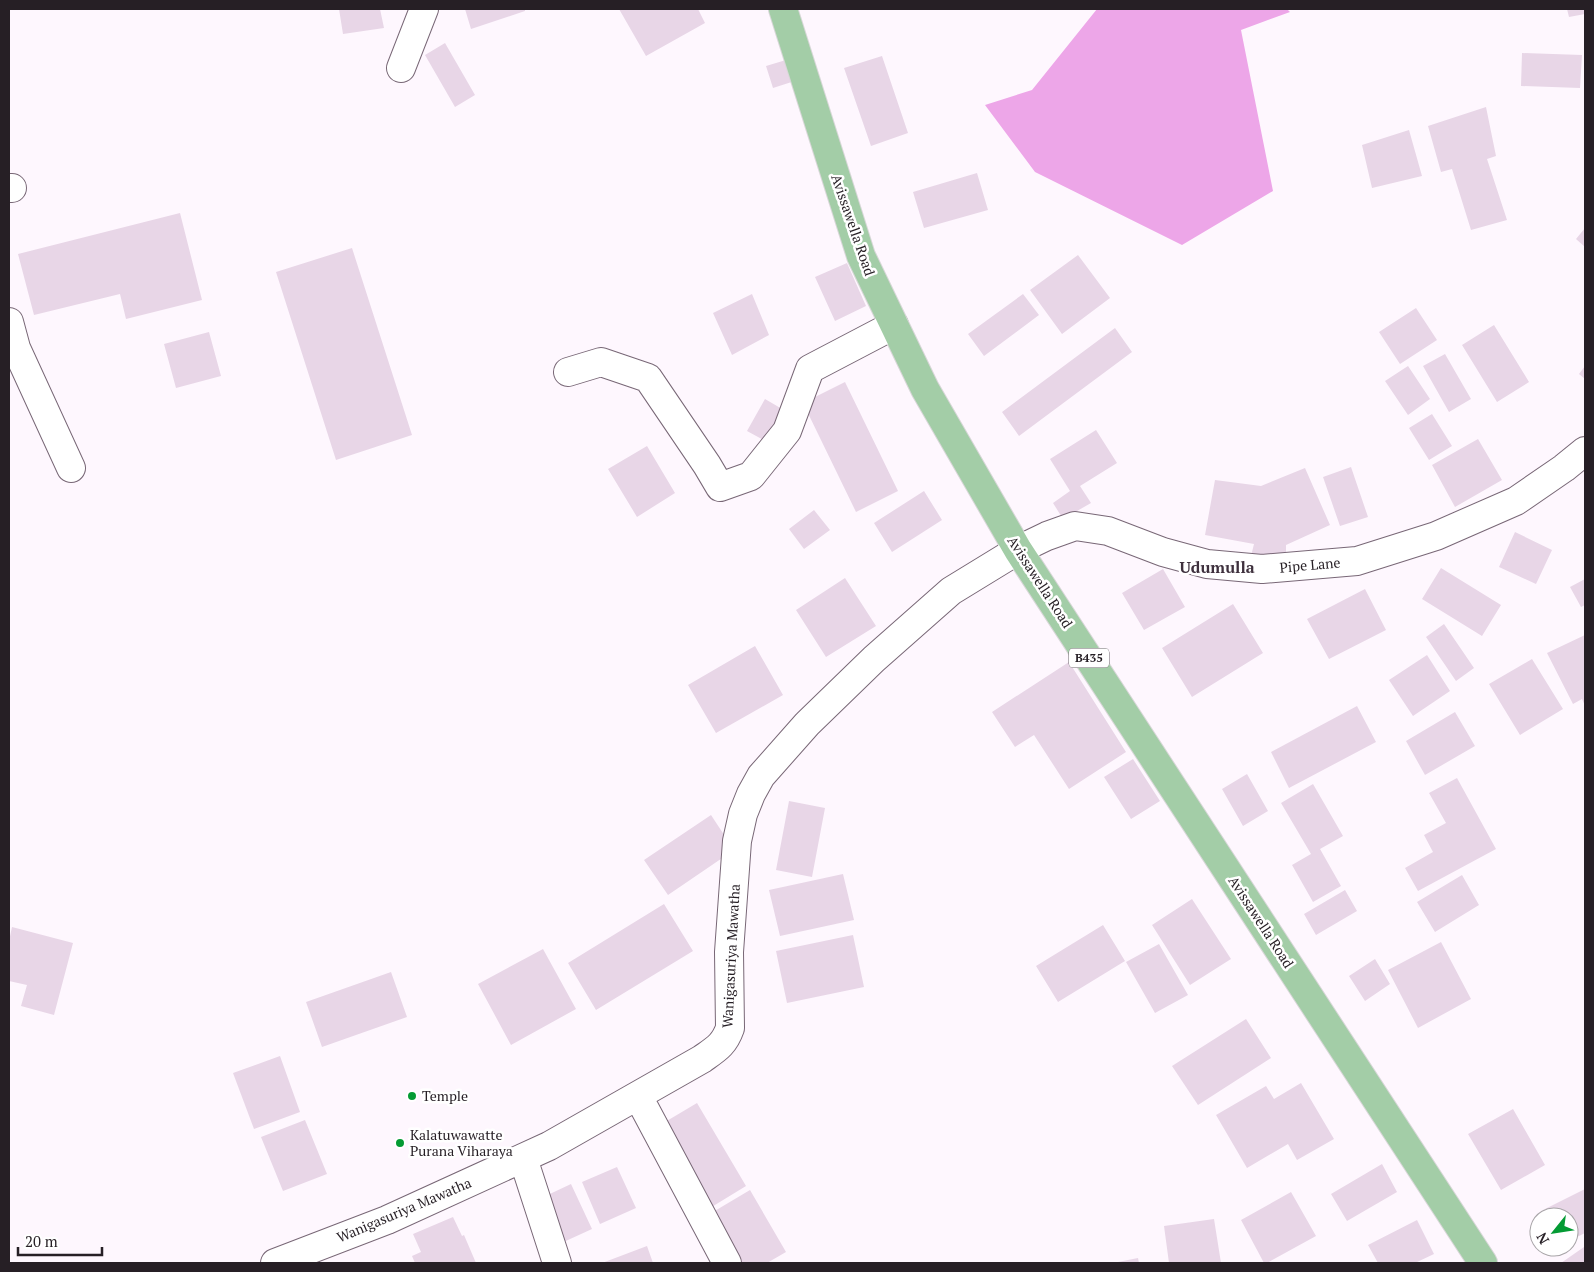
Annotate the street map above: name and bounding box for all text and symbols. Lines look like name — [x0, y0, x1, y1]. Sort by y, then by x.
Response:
street label: Avissawella Road — [827, 172, 880, 278]
street label: Avissawella Road — [1004, 532, 1077, 632]
street label: Pipe Lane — [1279, 552, 1341, 577]
district label: Udumulla — [1179, 556, 1255, 578]
road number: B435 — [1069, 648, 1109, 668]
street label: Avissawella Road — [1225, 872, 1298, 972]
street label: Wanigasuriya Mawatha — [717, 883, 744, 1029]
place label: Temple — [422, 1086, 468, 1105]
marker: Temple — [406, 1090, 418, 1102]
place label: Kalatuwawatte Purana Viharaya — [410, 1125, 513, 1160]
marker: Kalatuwawatte Purana Viharaya — [394, 1137, 406, 1149]
street label: Wanigasuriya Mawatha — [334, 1173, 474, 1246]
north arrow — [1529, 1207, 1579, 1257]
scale bar — [18, 1224, 101, 1256]
text: N — [1531, 1229, 1553, 1248]
text: 20 m — [25, 1231, 58, 1251]

